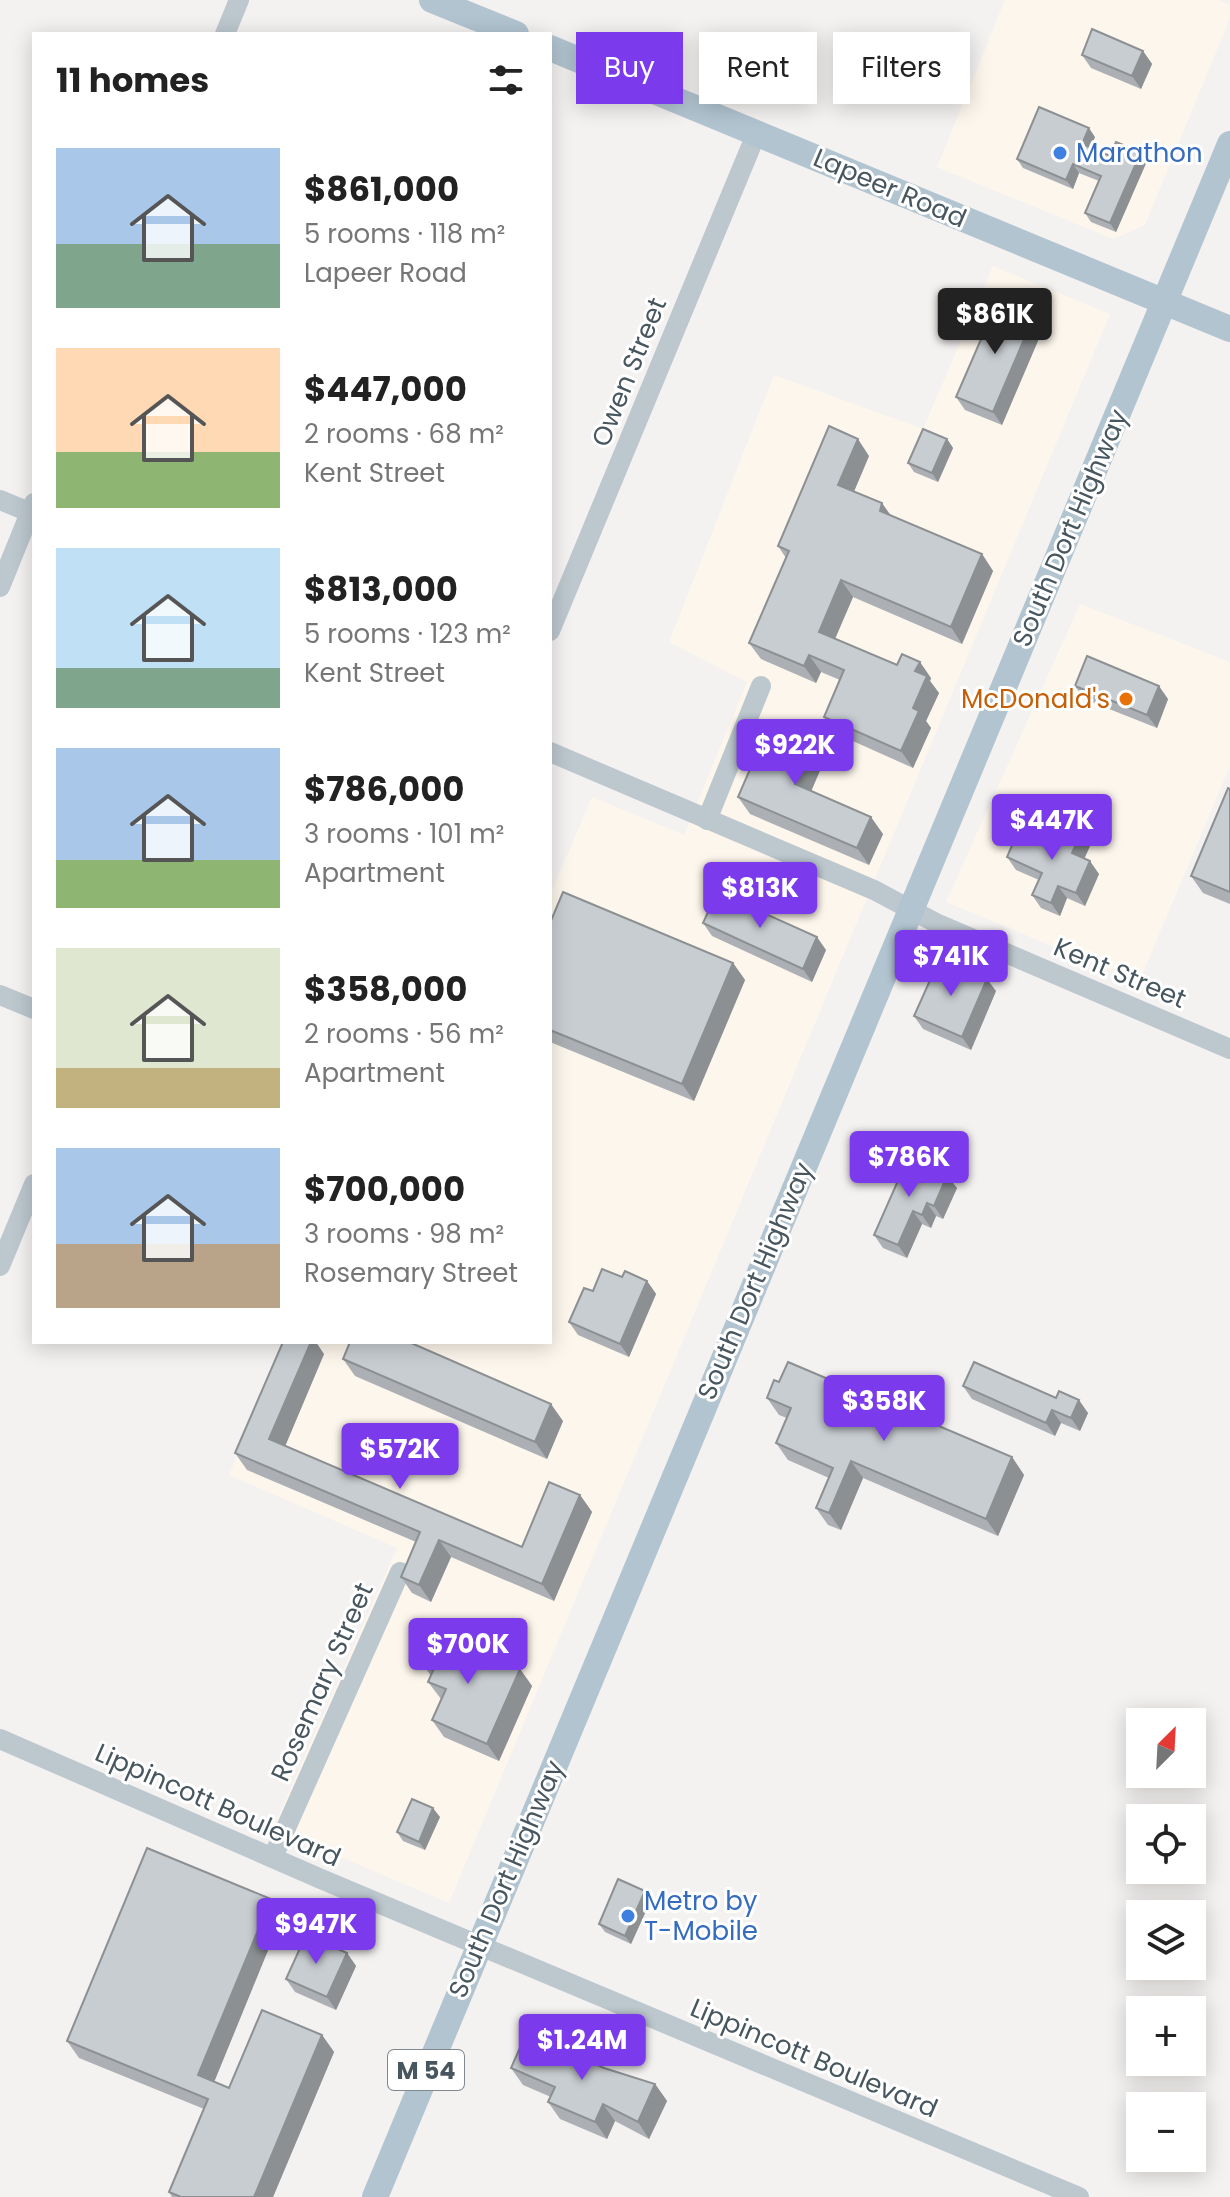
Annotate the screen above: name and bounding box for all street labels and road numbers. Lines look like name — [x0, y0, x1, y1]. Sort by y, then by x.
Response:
street label: Lapeer Road — [808, 140, 972, 236]
street label: Owen Street — [583, 292, 675, 452]
street label: South Dort Highway — [1004, 403, 1136, 652]
street label: Kent Street — [1048, 929, 1192, 1017]
street label: South Dort Highway — [689, 1156, 821, 1405]
street label: Rosemary Street — [262, 1577, 382, 1787]
street label: Lippincott Boulevard — [90, 1735, 346, 1875]
street label: South Dort Highway — [440, 1754, 572, 2003]
street label: Lippincott Boulevard — [685, 1990, 943, 2126]
road number: M 54 — [388, 2050, 464, 2090]

